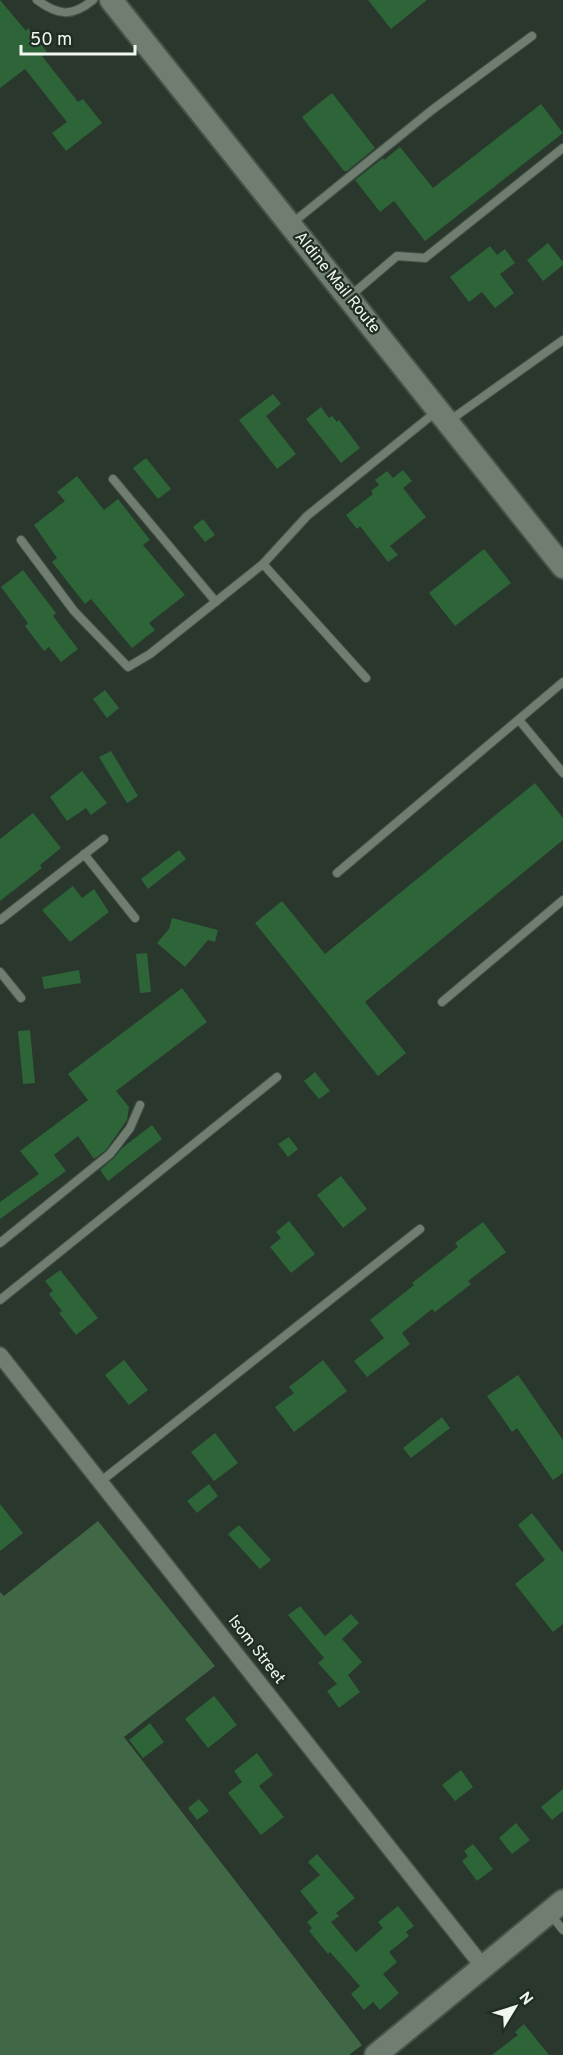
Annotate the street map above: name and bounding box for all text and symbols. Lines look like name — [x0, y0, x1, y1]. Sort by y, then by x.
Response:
scale bar — [21, 18, 135, 56]
text: 50 m — [30, 29, 72, 52]
street label: Aldine Mail Route — [290, 228, 384, 338]
street label: Isom Street — [223, 1612, 289, 1688]
north arrow — [485, 1977, 545, 2037]
text: N — [514, 1988, 537, 2010]

